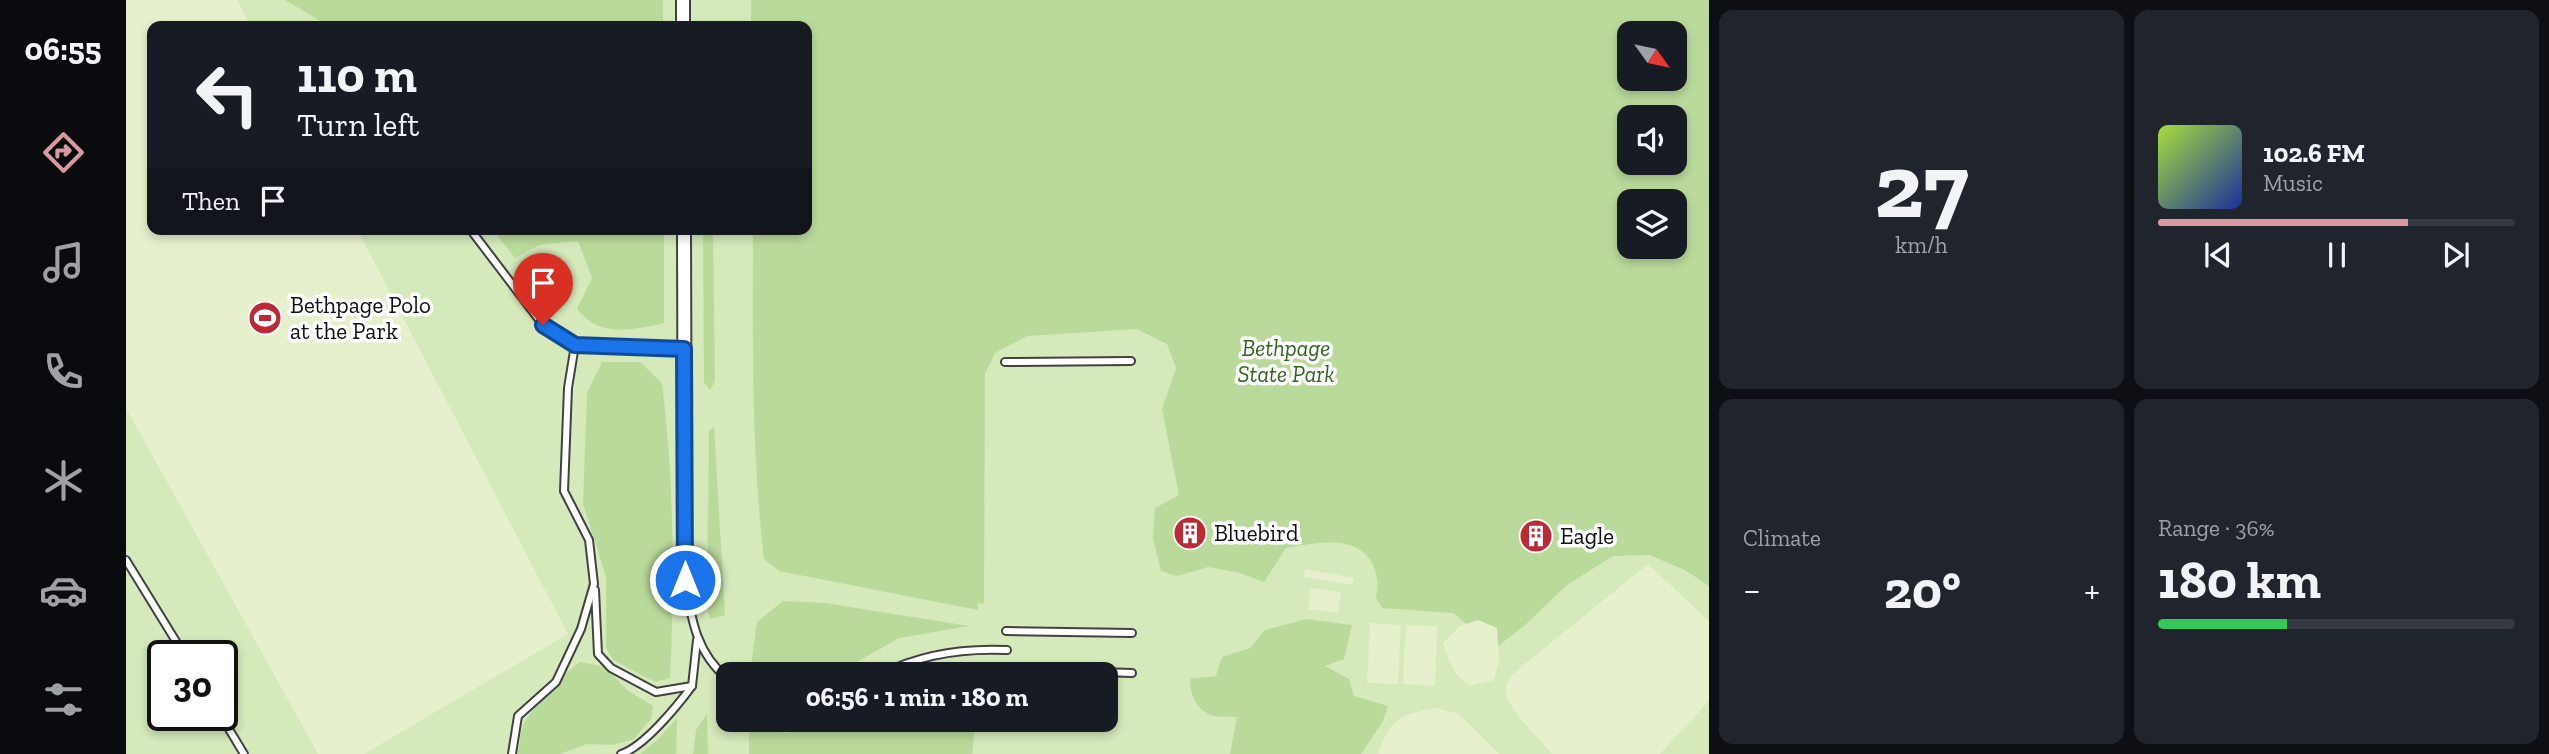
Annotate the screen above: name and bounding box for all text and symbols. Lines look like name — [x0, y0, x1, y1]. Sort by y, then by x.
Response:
north arrow — [1617, 21, 1687, 91]
map controls — [1617, 21, 1687, 259]
text: 06:55 — [25, 30, 101, 68]
text: 110 m — [297, 46, 417, 105]
icon: left — [182, 49, 273, 140]
button: sound — [1617, 105, 1687, 175]
text: Turn left — [297, 106, 419, 144]
icon: directions — [39, 128, 88, 177]
text: 27 — [1875, 131, 1968, 240]
text: 102.6 FM — [2263, 137, 2365, 169]
text: Music — [2263, 169, 2323, 197]
icon: arrive — [254, 182, 292, 220]
text: Then — [182, 185, 240, 217]
button: layers — [1617, 189, 1687, 259]
text: km/h — [1895, 231, 1948, 259]
icon: previous — [2199, 236, 2237, 274]
icon: pause — [2318, 236, 2356, 274]
icon: next — [2437, 236, 2475, 274]
icon: music — [39, 238, 88, 287]
pin — [513, 253, 573, 325]
icon: arrive — [524, 264, 562, 302]
place label: Bethpage Polo at the Park — [290, 291, 431, 345]
sports icon: Bethpage Polo at the Park — [246, 299, 284, 337]
park label: Bethpage State Park — [1238, 334, 1334, 388]
icon: phone — [39, 347, 88, 396]
icon: climate — [39, 456, 88, 505]
building icon: Bluebird — [1171, 514, 1209, 552]
text: Range · 36% — [2158, 514, 2275, 542]
building icon: Eagle — [1517, 517, 1555, 555]
place label: Bluebird — [1214, 519, 1299, 547]
place label: Eagle — [1560, 522, 1614, 550]
text: Climate — [1743, 524, 1821, 552]
position arrow — [648, 543, 722, 617]
text: 180 km — [2158, 549, 2321, 611]
text: 20° — [1884, 559, 1961, 621]
icon: car — [39, 566, 88, 615]
text: − — [1743, 567, 1761, 613]
text: + — [2084, 567, 2100, 613]
speed limit sign: 30 — [147, 640, 238, 731]
icon: filters — [39, 675, 88, 724]
text: 06:56 · 1 min · 180 m — [806, 681, 1028, 713]

